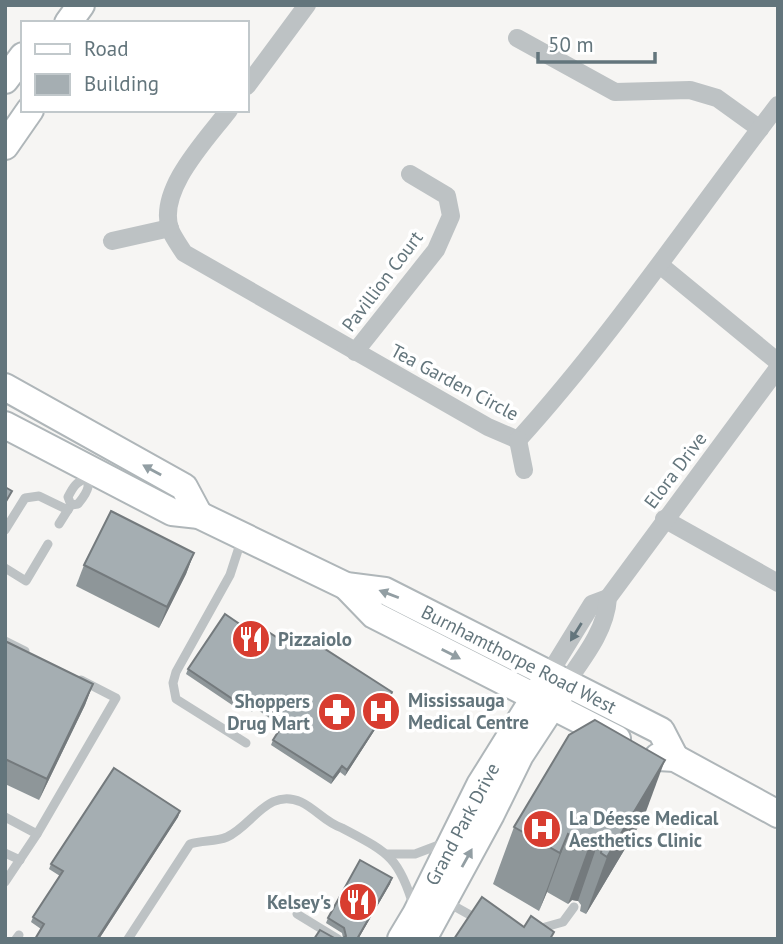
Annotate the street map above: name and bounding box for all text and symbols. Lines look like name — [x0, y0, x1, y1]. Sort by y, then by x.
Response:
legend — [21, 21, 248, 112]
scale bar — [538, 21, 655, 65]
text: 50 m — [548, 31, 594, 58]
text: Road — [84, 35, 128, 62]
text: Building — [84, 70, 159, 97]
street label: Pavillion Court — [336, 226, 428, 336]
street label: Tea Garden Circle — [387, 338, 523, 426]
street label: Elora Drive — [638, 427, 712, 513]
one-way arrow — [141, 464, 161, 476]
one-way arrow — [379, 589, 400, 600]
street label: Burnhamthorpe Road West — [417, 599, 621, 719]
restaurant icon: Pizzaiolo — [230, 618, 272, 660]
one-way arrow — [569, 623, 582, 642]
place label: Pizzaiolo — [278, 627, 352, 651]
one-way arrow — [441, 648, 461, 659]
place label: Mississauga Medical Centre — [408, 688, 529, 734]
place label: Shoppers Drug Mart — [227, 689, 310, 735]
hospital icon: Mississauga Medical Centre — [360, 690, 402, 732]
pharmacy icon: Shoppers Drug Mart — [316, 691, 358, 733]
street label: Grand Park Drive — [420, 759, 504, 889]
place label: La Déesse Medical Aesthetics Clinic — [569, 806, 719, 852]
hospital icon: La Déesse Medical Aesthetics Clinic — [521, 808, 563, 850]
one-way arrow — [461, 848, 473, 867]
restaurant icon: Kelsey's — [337, 881, 379, 923]
place label: Kelsey's — [267, 890, 331, 914]

